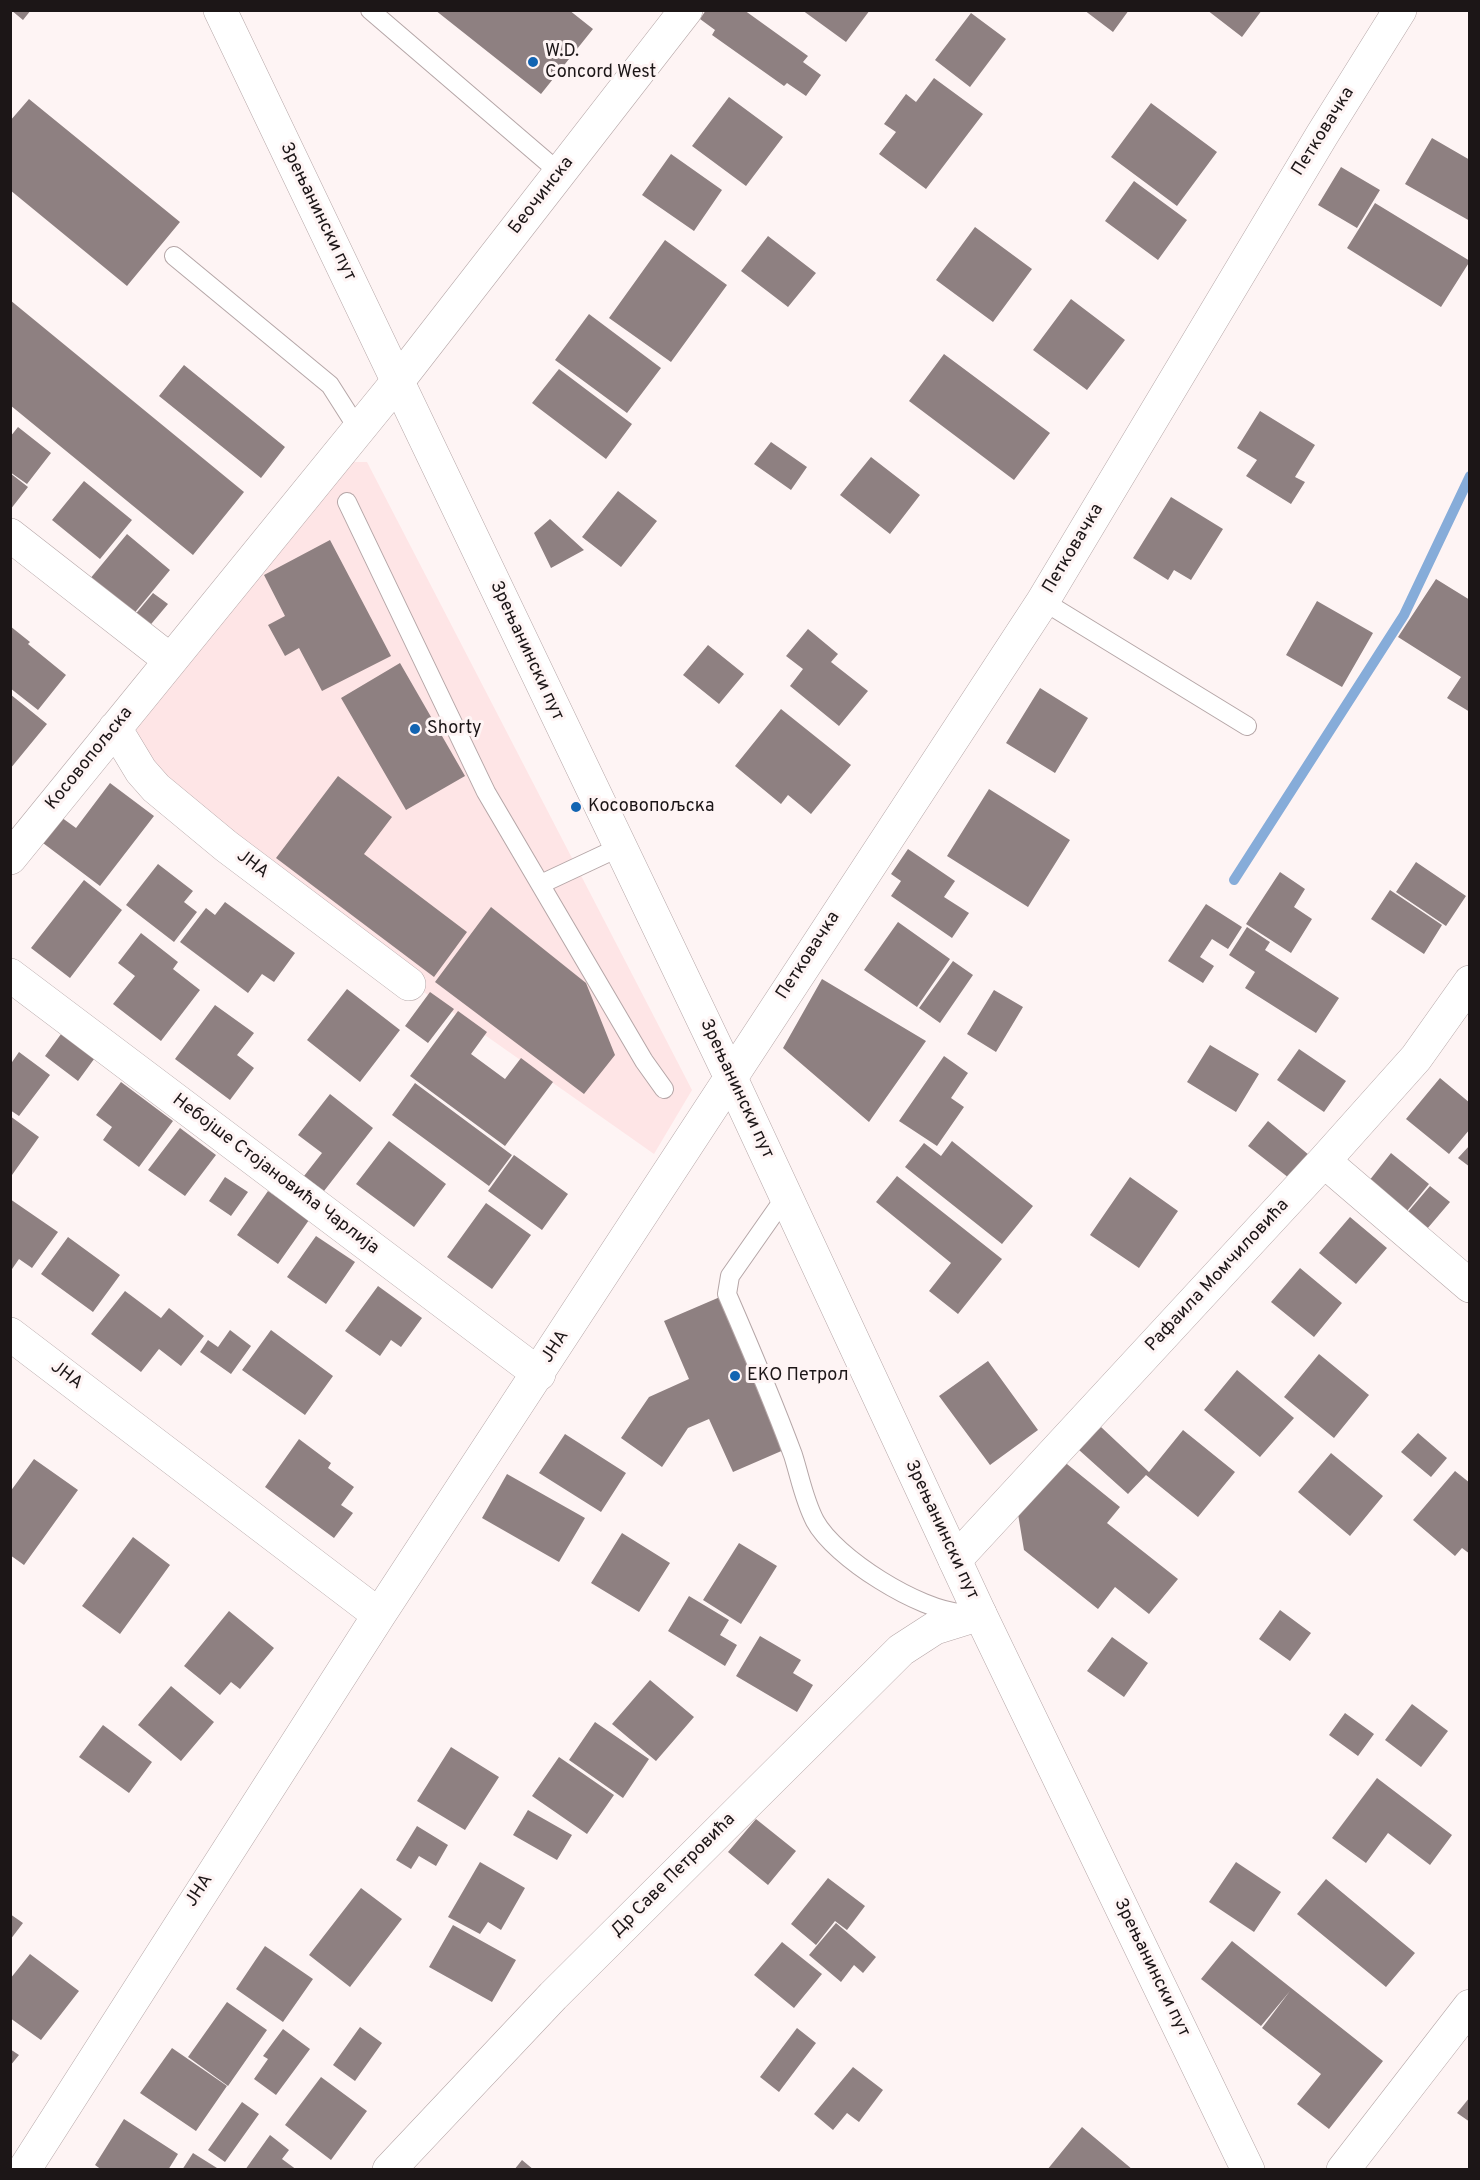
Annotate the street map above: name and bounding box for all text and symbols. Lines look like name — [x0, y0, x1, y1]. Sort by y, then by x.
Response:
place label: W.D. Concord West — [545, 41, 656, 84]
marker: W.D. Concord West — [526, 55, 540, 69]
street label: Петковачка — [1288, 84, 1360, 180]
street label: Зрењанински пут — [274, 139, 360, 285]
street label: Беочинска — [505, 153, 579, 239]
street label: Петковачка — [1039, 500, 1109, 598]
street label: Зрењанински пут — [484, 578, 568, 724]
street label: Косовопољска — [42, 703, 138, 815]
place label: Shorty — [427, 718, 481, 740]
marker: Shorty — [408, 722, 422, 736]
place label: Косовопољска — [588, 796, 714, 818]
marker: Косовопољска — [569, 800, 583, 814]
street label: ЈНА — [232, 846, 272, 884]
street label: Петковачка — [773, 908, 845, 1004]
street label: Зрењанински пут — [694, 1016, 778, 1162]
street label: Небојше Стојановића Чарлија — [167, 1090, 383, 1260]
street label: Рафаила Момчиловића — [1142, 1195, 1294, 1357]
street label: ЈНА — [538, 1327, 574, 1367]
street label: ЈНА — [46, 1357, 86, 1395]
place label: ЕКО Петрол — [747, 1365, 848, 1387]
marker: ЕКО Петрол — [728, 1369, 742, 1383]
street label: Зрењанински пут — [899, 1457, 983, 1603]
street label: Др Саве Петровића — [607, 1809, 741, 1943]
street label: ЈНА — [182, 1871, 218, 1911]
street label: Зрењанински пут — [1108, 1895, 1194, 2041]

